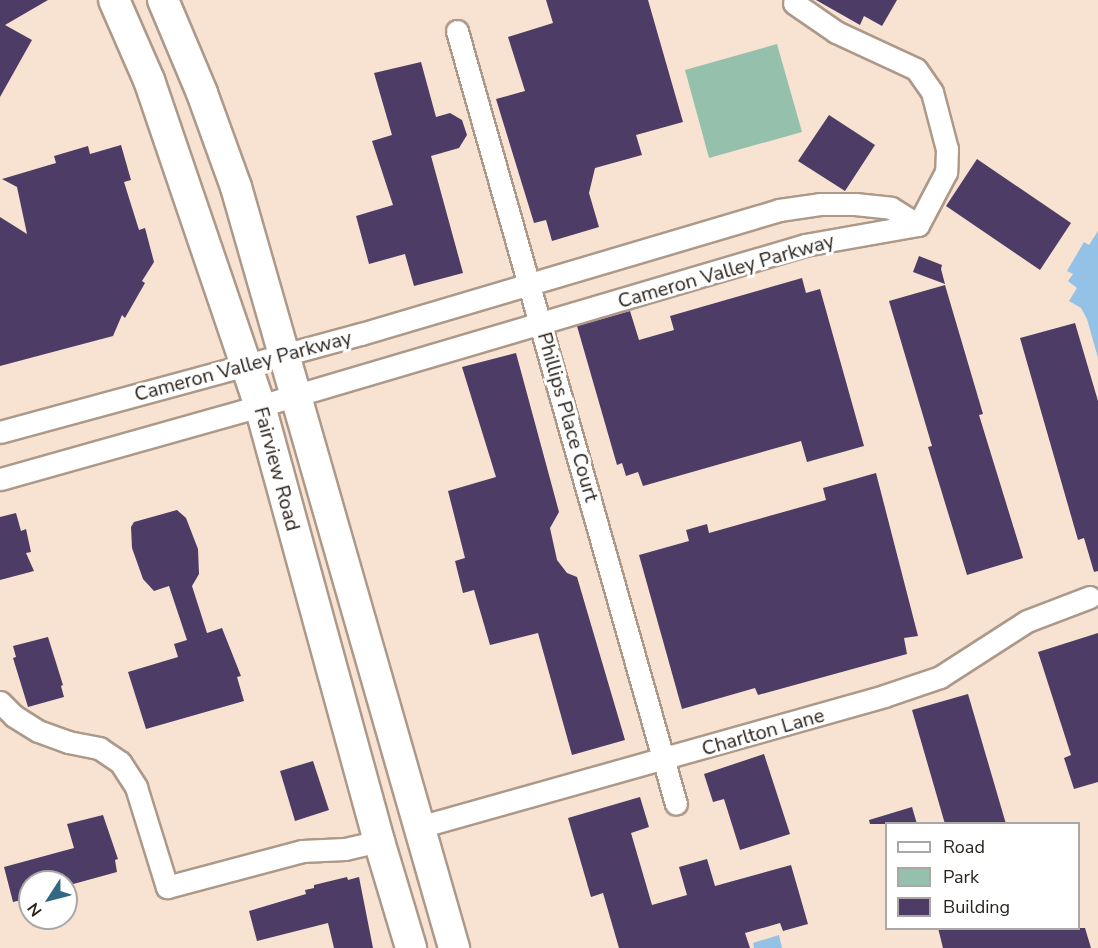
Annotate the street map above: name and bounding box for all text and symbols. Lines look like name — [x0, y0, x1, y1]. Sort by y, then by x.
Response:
street label: Cameron Valley Parkway — [615, 229, 837, 313]
street label: Cameron Valley Parkway — [132, 325, 354, 407]
street label: Phillips Place Court — [532, 329, 604, 505]
street label: Fairview Road — [249, 404, 305, 534]
street label: Charlton Lane — [699, 703, 827, 761]
legend — [885, 822, 1080, 930]
text: Road — [943, 835, 985, 859]
text: Park — [943, 865, 979, 889]
north arrow — [18, 870, 78, 930]
text: Building — [943, 895, 1010, 919]
text: N — [23, 898, 47, 921]

